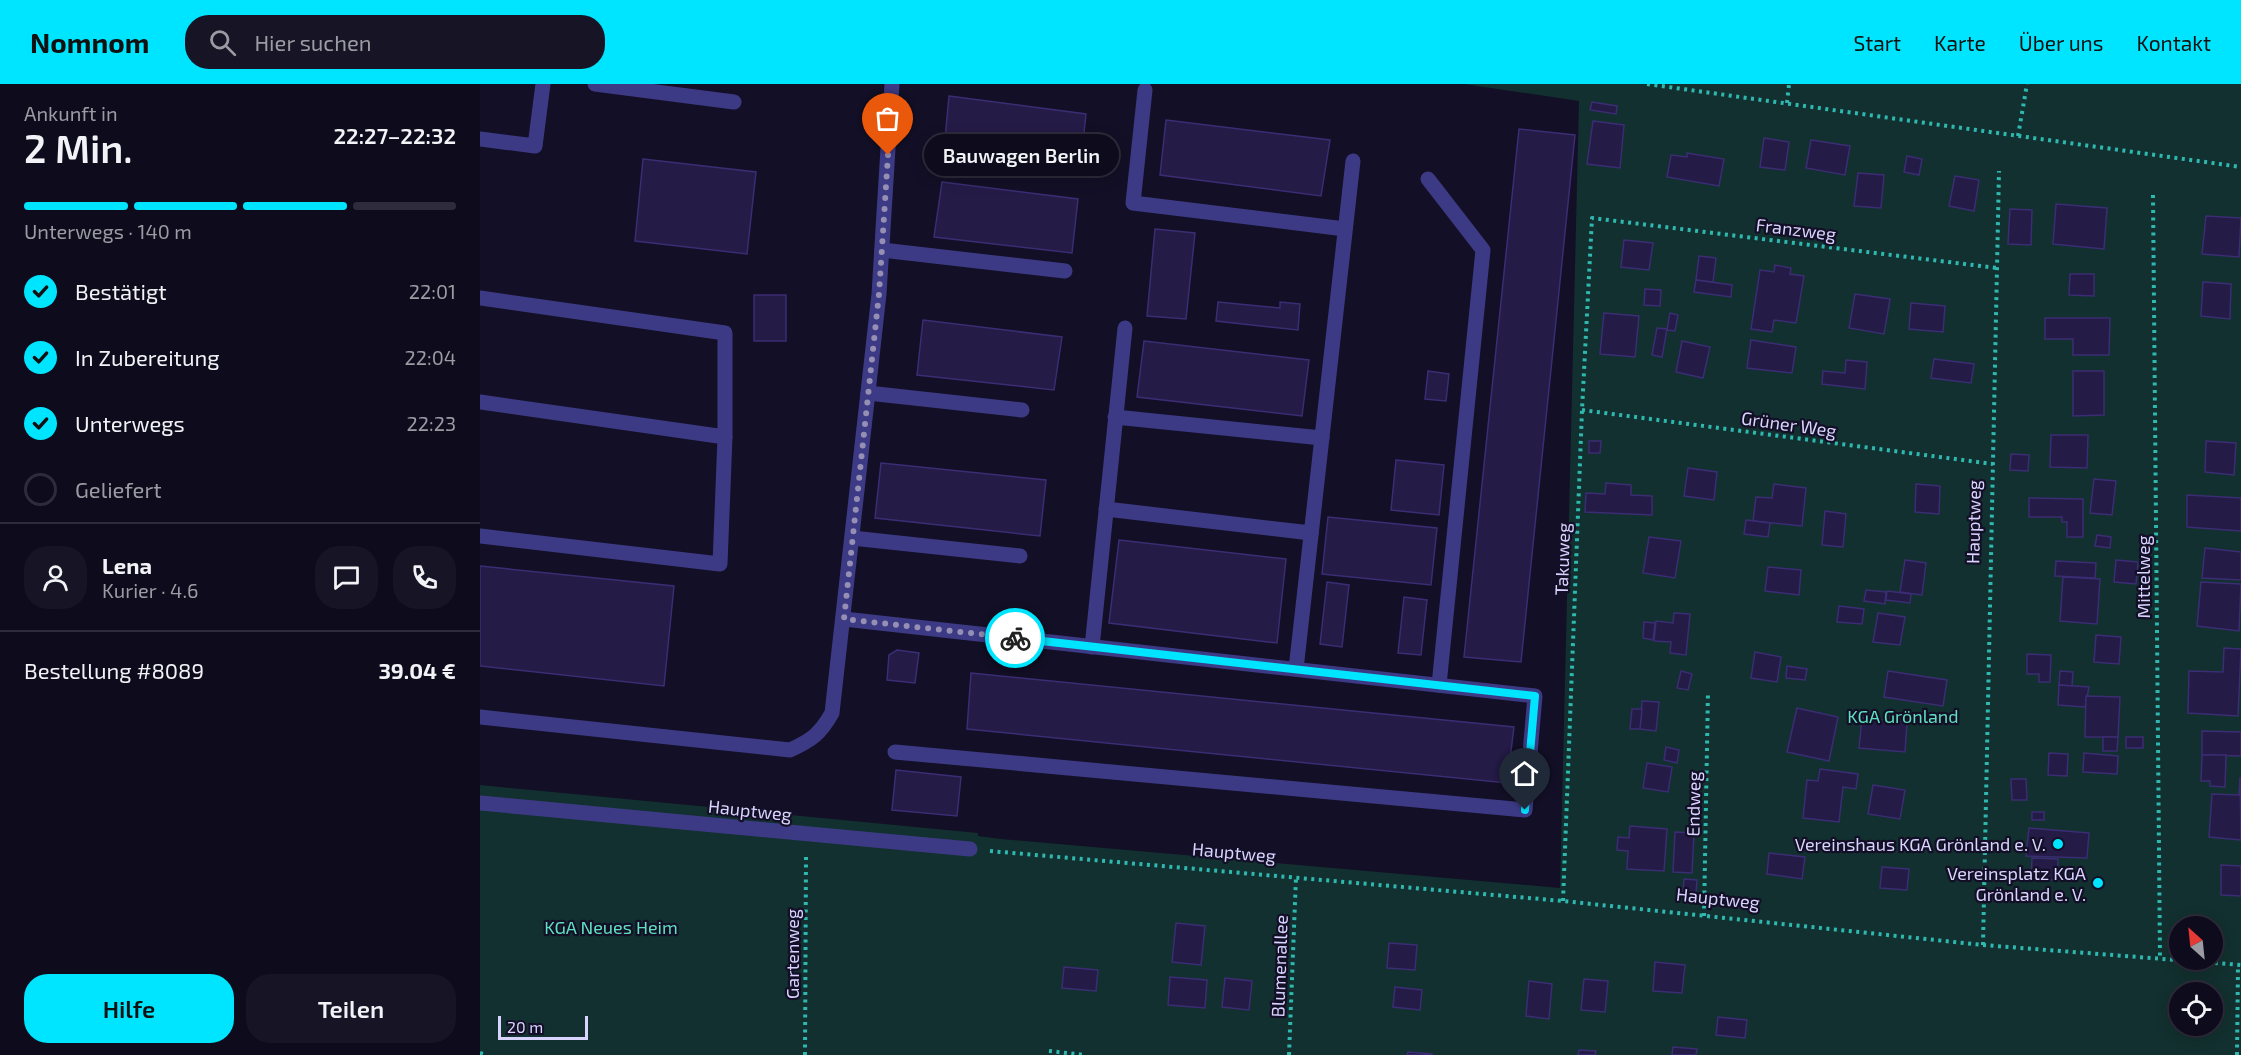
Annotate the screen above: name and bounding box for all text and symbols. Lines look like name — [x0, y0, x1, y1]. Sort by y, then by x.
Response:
search box — [185, 15, 605, 69]
text: Nomnom — [30, 25, 149, 59]
icon: search — [206, 26, 239, 59]
text: Hier suchen — [254, 29, 372, 55]
text: Start — [1854, 30, 1901, 55]
text: Karte — [1934, 30, 1986, 55]
text: Über uns — [2019, 30, 2104, 55]
text: Kontakt — [2137, 30, 2211, 55]
pin — [862, 93, 913, 155]
text: Ankunft in — [24, 101, 118, 125]
icon: bag — [871, 102, 904, 135]
text: 22:27–22:32 — [333, 122, 456, 148]
text: 2 Min. — [24, 124, 133, 171]
callout: Bauwagen Berlin — [924, 134, 1119, 176]
text: Bauwagen Berlin — [943, 143, 1100, 167]
street label: Franzweg — [1755, 213, 1837, 245]
text: Unterwegs · 140 m — [24, 219, 192, 243]
icon: check — [24, 275, 57, 308]
text: Bestätigt — [75, 278, 167, 304]
text: 22:01 — [409, 279, 456, 303]
icon: check — [24, 341, 57, 374]
text: In Zubereitung — [75, 344, 220, 370]
text: 22:04 — [404, 345, 456, 369]
street label: Grüner Weg — [1740, 406, 1838, 442]
icon: check — [24, 407, 57, 440]
text: Unterwegs — [75, 410, 185, 436]
text: 22:23 — [406, 411, 456, 435]
text: Geliefert — [75, 476, 162, 502]
street label: Hauptweg — [1961, 480, 1985, 564]
street label: Takuweg — [1550, 522, 1574, 596]
street label: Mittelweg — [2132, 535, 2154, 619]
button: person — [24, 546, 87, 609]
button: chat — [315, 546, 378, 609]
button: phone — [393, 546, 456, 609]
text: Lena — [102, 552, 152, 578]
text: Kurier · 4.6 — [102, 578, 198, 602]
courier — [985, 608, 1045, 668]
icon: bike — [999, 622, 1032, 655]
text: Bestellung #8089 — [24, 657, 204, 683]
text: 39.04 € — [378, 657, 456, 683]
park label: KGA Grönland — [1847, 705, 1959, 727]
pin — [1499, 748, 1550, 810]
icon: home — [1508, 757, 1541, 790]
street label: Endweg — [1681, 771, 1705, 837]
street label: Hauptweg — [707, 795, 793, 825]
place label: Vereinshaus KGA Grönland e. V. — [1795, 833, 2046, 855]
street label: Hauptweg — [1191, 837, 1277, 867]
marker: Vereinshaus KGA Grönland e. V. — [2051, 837, 2065, 851]
place label: Vereinsplatz KGA Grönland e. V. — [1947, 862, 2087, 905]
marker: Vereinsplatz KGA Grönland e. V. — [2091, 876, 2105, 890]
street label: Hauptweg — [1675, 883, 1761, 913]
street label: Gartenweg — [781, 909, 803, 999]
street label: Blumenallee — [1266, 914, 1292, 1018]
park label: KGA Neues Heim — [544, 916, 678, 938]
north arrow — [2169, 916, 2223, 970]
map controls — [2169, 916, 2223, 1036]
button: Hilfe — [24, 974, 234, 1043]
button: Teilen — [246, 974, 456, 1043]
button: locate — [2169, 982, 2223, 1036]
scale bar — [498, 1013, 588, 1040]
text: 20 m — [507, 1017, 543, 1036]

